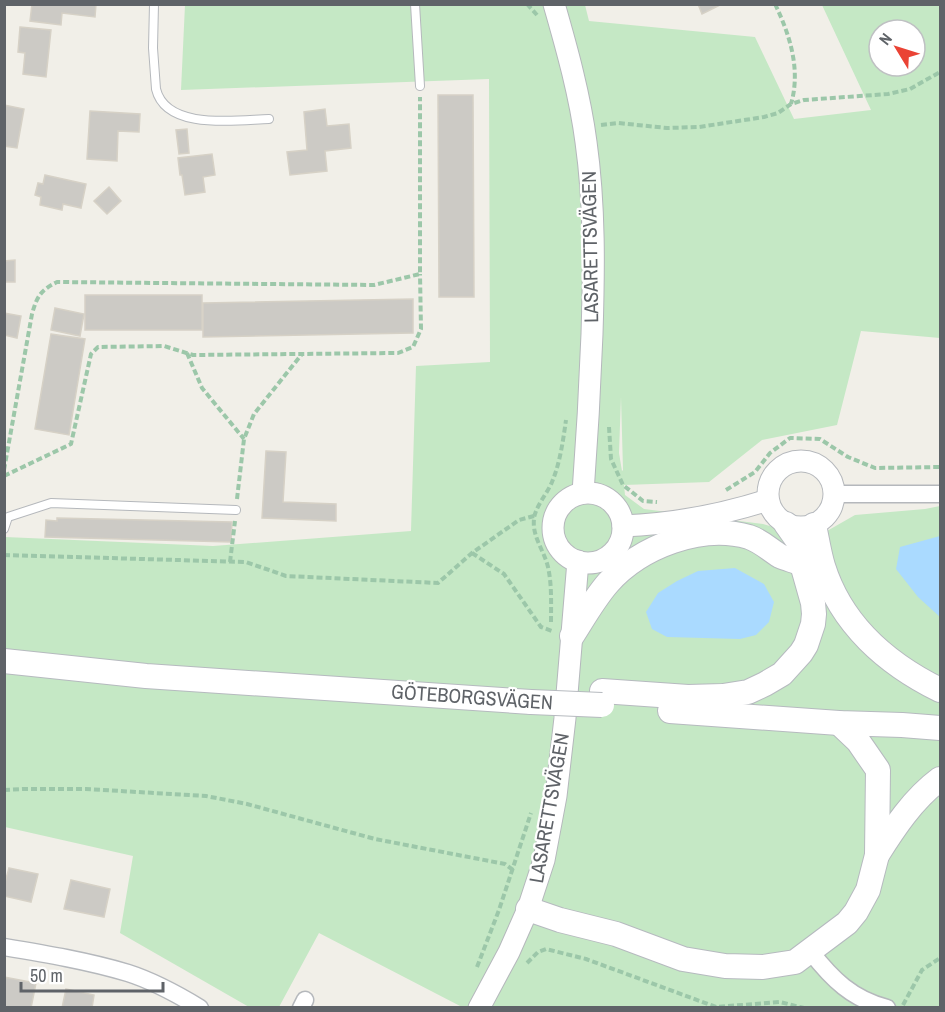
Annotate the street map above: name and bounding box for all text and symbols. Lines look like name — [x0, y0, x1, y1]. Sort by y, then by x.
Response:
north arrow — [867, 18, 927, 78]
text: N — [874, 28, 897, 49]
street label: LASARETTSVÄGEN — [575, 171, 604, 323]
street label: GÖTEBORGSVÄGEN — [390, 677, 554, 716]
street label: LASARETTSVÄGEN — [522, 731, 575, 885]
scale bar — [21, 955, 164, 993]
text: 50 m — [30, 963, 63, 988]

